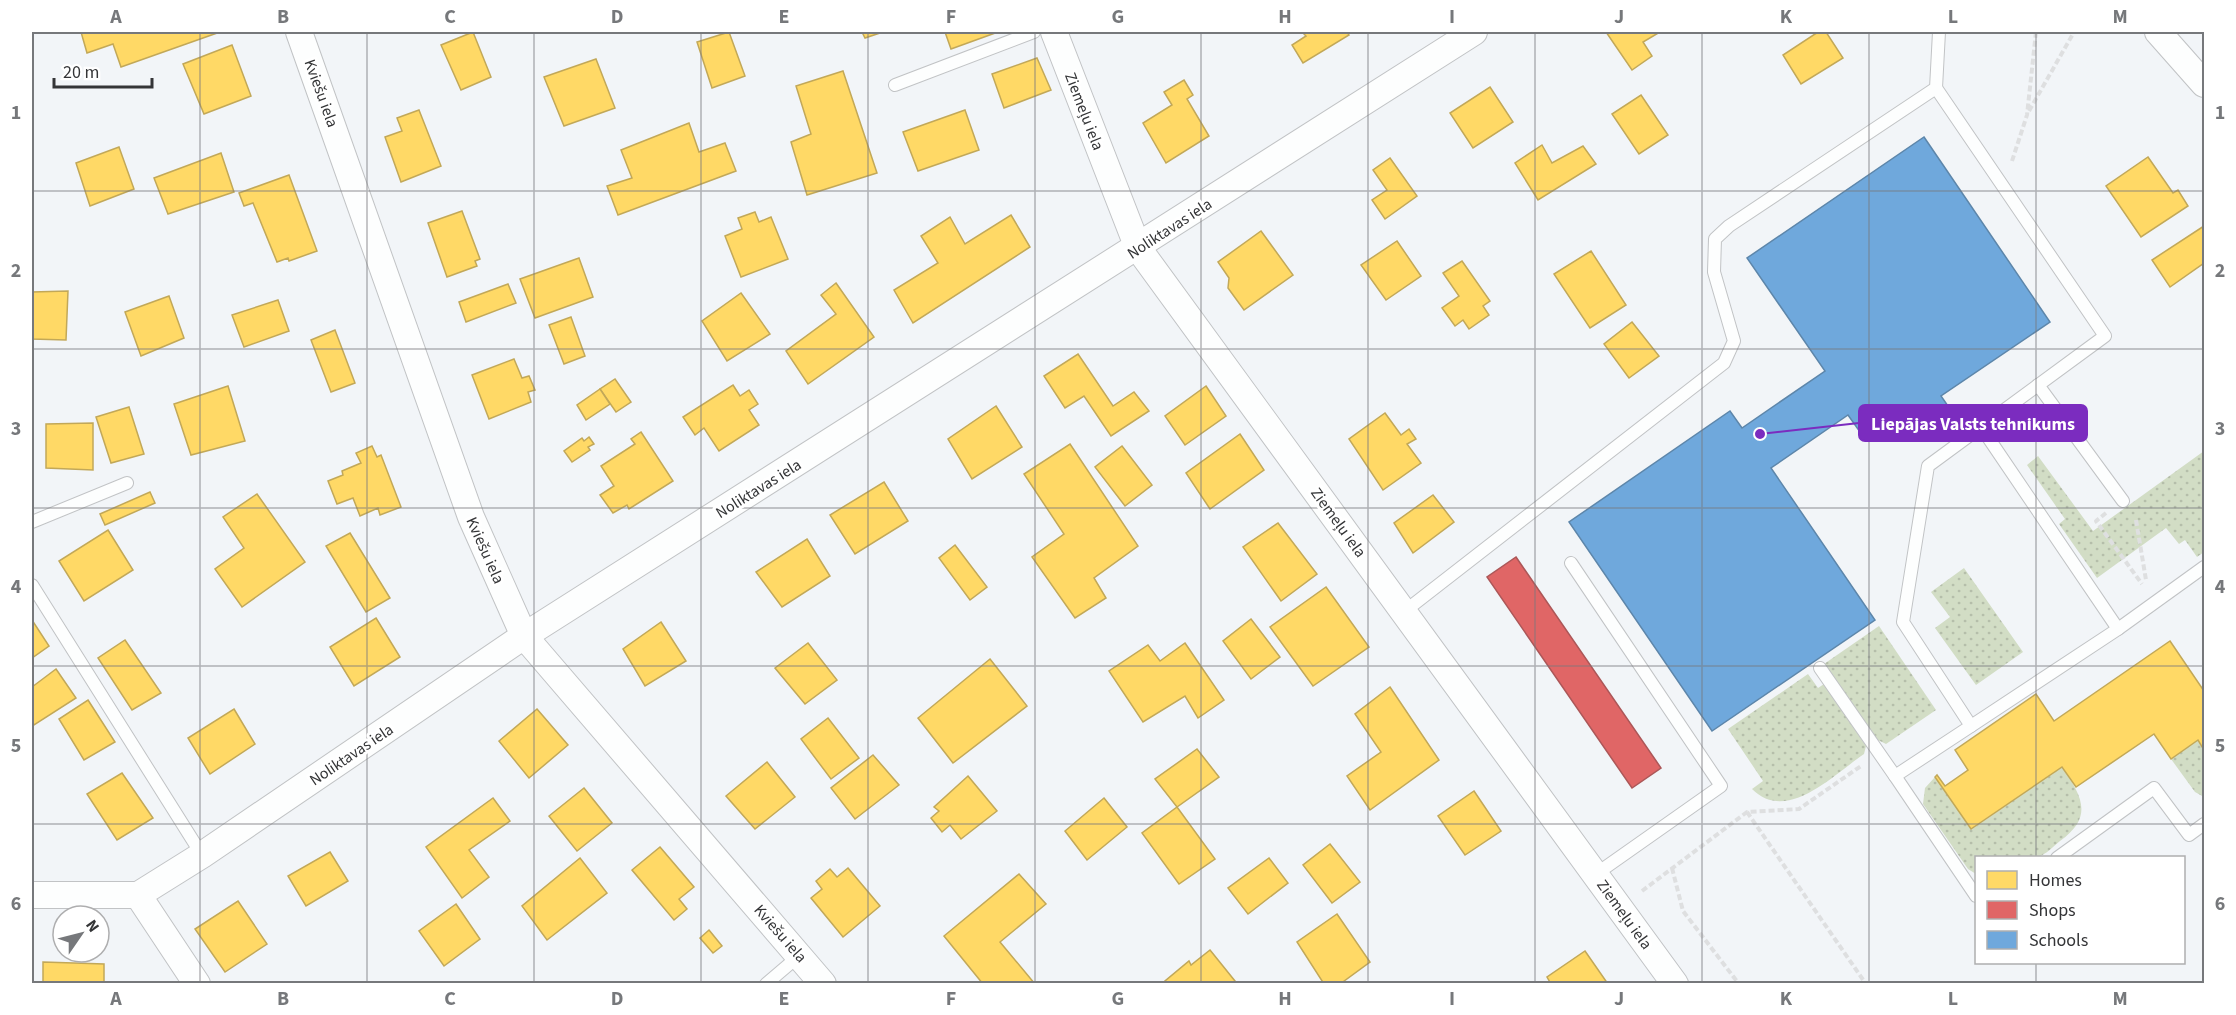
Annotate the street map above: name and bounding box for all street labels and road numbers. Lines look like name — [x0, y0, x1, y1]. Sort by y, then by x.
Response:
street label: Kviešu iela — [299, 56, 344, 130]
street label: Ziemeļu iela — [1059, 69, 1109, 153]
street label: Noliktavas iela — [1123, 193, 1216, 264]
street label: Noliktavas iela — [712, 454, 805, 524]
street label: Ziemeļu iela — [1305, 483, 1371, 562]
street label: Kviešu iela — [461, 514, 510, 587]
street label: Noliktavas iela — [305, 719, 398, 791]
street label: Ziemeļu iela — [1591, 875, 1657, 954]
street label: Kviešu iela — [749, 900, 812, 968]

